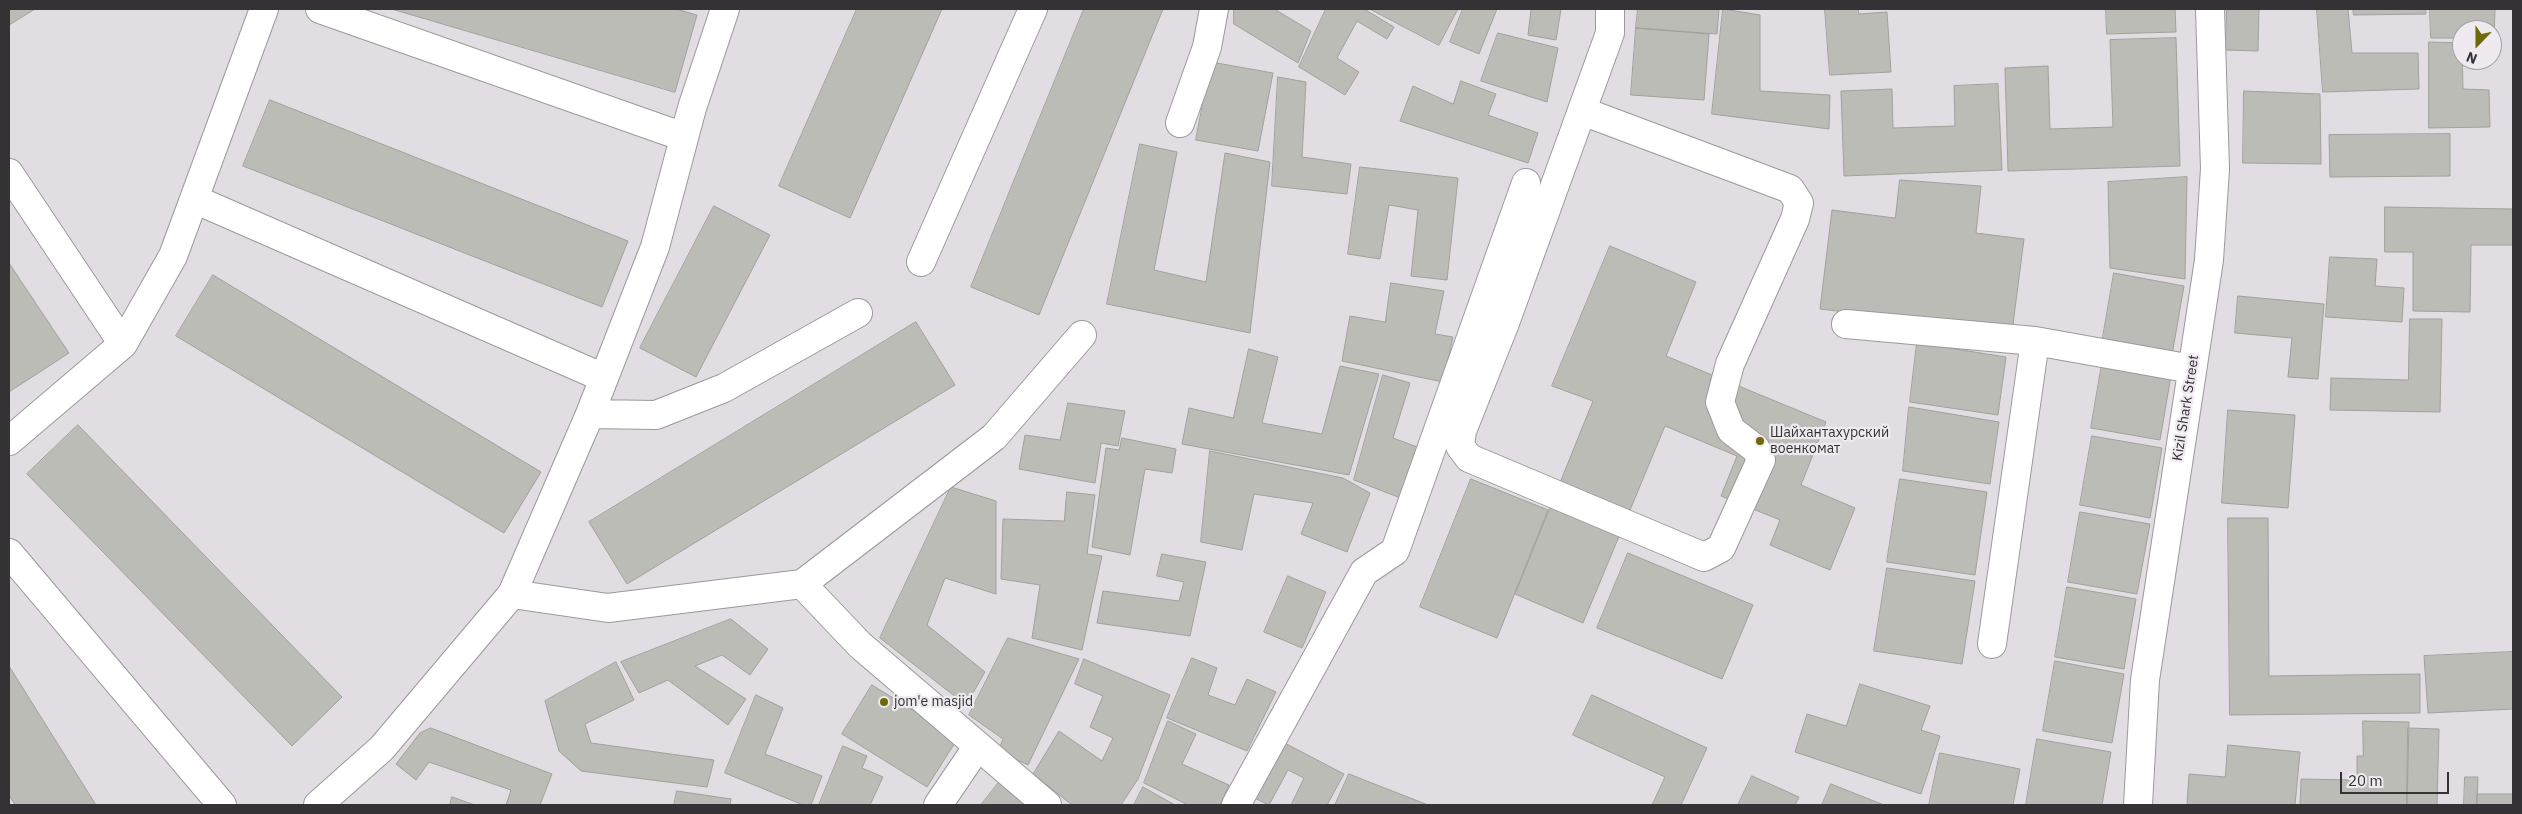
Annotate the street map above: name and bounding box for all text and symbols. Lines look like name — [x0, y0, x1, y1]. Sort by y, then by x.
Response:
north arrow — [2452, 20, 2502, 70]
text: N — [2464, 48, 2480, 68]
street label: Kizil Shark Street — [2169, 354, 2203, 462]
place label: Шайхантахурский военкомат — [1770, 425, 1889, 458]
marker: Шайхантахурский военкомат — [1754, 435, 1766, 447]
place label: jom'e masjid — [894, 694, 973, 710]
marker: jom'e masjid — [878, 696, 890, 708]
scale bar — [2342, 762, 2451, 794]
text: 20 m — [2348, 771, 2383, 790]

